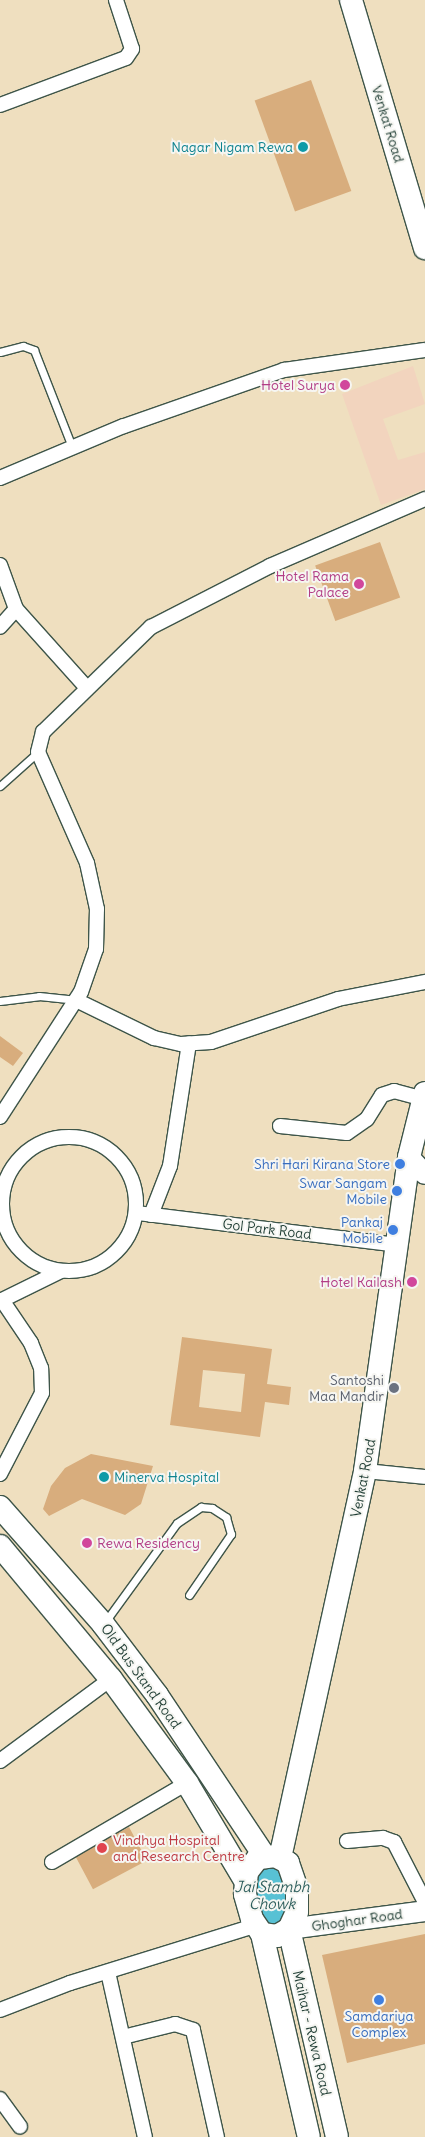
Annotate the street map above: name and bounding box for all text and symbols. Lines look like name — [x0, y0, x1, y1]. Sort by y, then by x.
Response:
street label: Venkat Road — [368, 83, 408, 165]
place label: Nagar Nigam Rewa — [171, 139, 293, 155]
marker: Nagar Nigam Rewa — [297, 141, 309, 153]
place label: Hotel Surya — [261, 377, 335, 393]
marker: Hotel Surya — [339, 379, 351, 391]
place label: Hotel Rama Palace — [276, 568, 349, 600]
marker: Hotel Rama Palace — [353, 578, 365, 590]
place label: Shri Hari Kirana Store — [254, 1156, 390, 1172]
marker: Shri Hari Kirana Store — [394, 1158, 406, 1170]
place label: Swar Sangam Mobile — [299, 1175, 387, 1208]
marker: Swar Sangam Mobile — [391, 1185, 403, 1197]
place label: Pankaj Mobile — [341, 1214, 383, 1246]
street label: Gol Park Road — [222, 1215, 312, 1243]
marker: Pankaj Mobile — [387, 1224, 399, 1236]
place label: Hotel Kailash — [320, 1274, 402, 1290]
marker: Hotel Kailash — [406, 1276, 418, 1288]
place label: Santoshi Maa Mandir — [309, 1372, 384, 1404]
marker: Santoshi Maa Mandir — [388, 1382, 400, 1394]
street label: Venkat Road — [347, 1437, 379, 1519]
place label: Minerva Hospital — [114, 1469, 219, 1485]
marker: Minerva Hospital — [98, 1471, 110, 1483]
place label: Rewa Residency — [97, 1535, 200, 1551]
marker: Rewa Residency — [81, 1537, 93, 1549]
street label: Old Bus Stand Road — [97, 1620, 185, 1732]
place label: Vindhya Hospital and Research Centre — [113, 1832, 245, 1864]
marker: Vindhya Hospital and Research Centre — [95, 1841, 109, 1855]
water label: Jai Stambh Chowk — [235, 1877, 309, 1912]
street label: Ghoghar Road — [310, 1905, 404, 1935]
street label: Maihar - Rewa Road — [289, 1969, 335, 2097]
marker: Samdariya Complex — [373, 1994, 385, 2006]
place label: Samdariya Complex — [344, 2008, 414, 2040]

